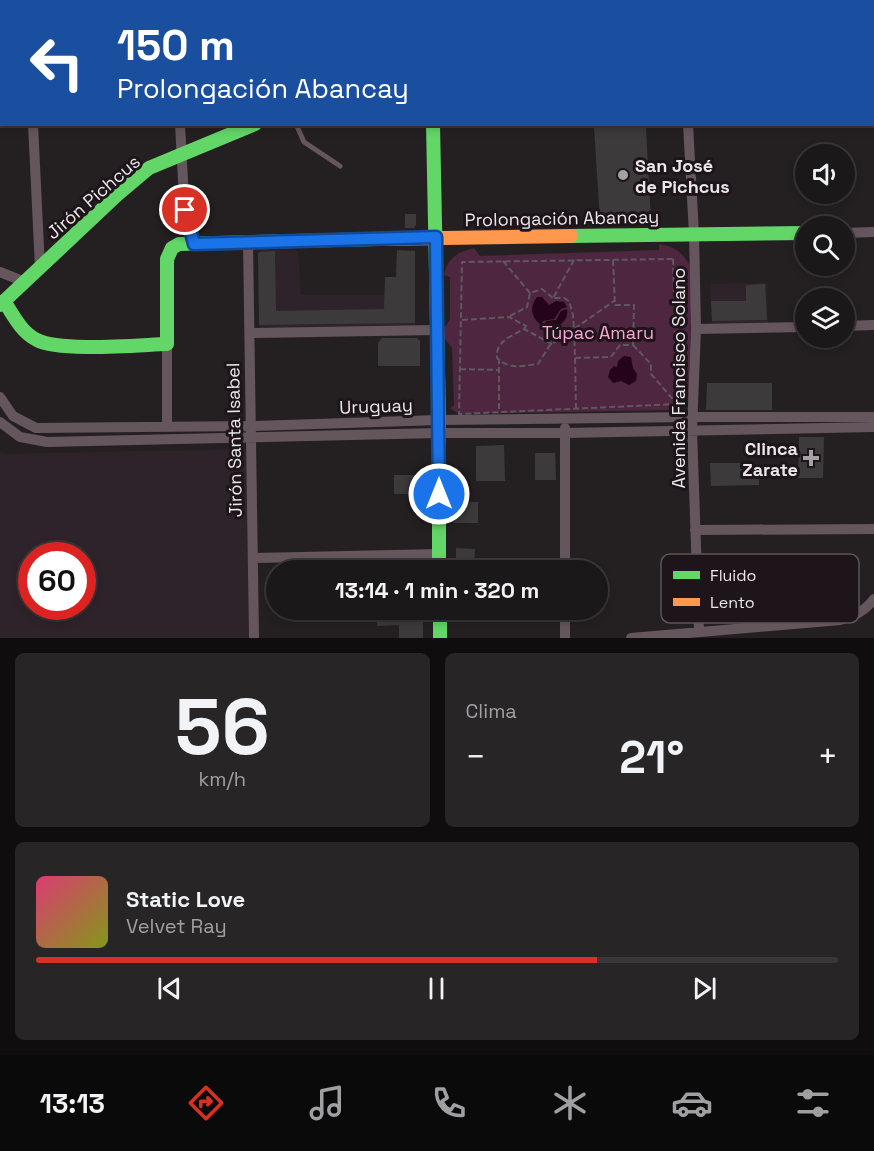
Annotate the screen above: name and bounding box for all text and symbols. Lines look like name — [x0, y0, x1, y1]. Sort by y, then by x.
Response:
text: 150 m — [117, 19, 235, 72]
icon: left — [18, 24, 96, 102]
text: Prolongación Abancay — [117, 71, 409, 106]
map controls — [795, 144, 855, 348]
button: sound — [795, 144, 855, 204]
street label: Jirón Pichcus — [41, 150, 145, 244]
place label: San José de Pichcus — [635, 154, 730, 198]
marker: San José de Pichcus — [616, 168, 630, 182]
pin — [159, 184, 210, 235]
icon: arrive — [168, 193, 201, 226]
street label: Prolongación Abancay — [465, 205, 659, 231]
button: search — [795, 216, 855, 276]
street label: Avenida Francisco Solano — [667, 268, 690, 488]
button: layers — [795, 288, 855, 348]
park label: Túpac Amaru — [542, 321, 654, 344]
street label: Jirón Santa Isabel — [221, 363, 247, 517]
street label: Uruguay — [339, 393, 413, 419]
place label: Clinca Zarate — [742, 437, 799, 481]
marker: Clinca Zarate — [802, 449, 820, 467]
position arrow — [407, 462, 471, 526]
speed limit sign: 60 — [18, 542, 96, 620]
legend — [661, 554, 859, 623]
text: Fluido — [710, 565, 756, 586]
text: 13:14 · 1 min · 320 m — [335, 576, 539, 604]
text: Lento — [710, 592, 755, 613]
text: 56 — [175, 677, 270, 777]
text: Clima — [466, 698, 517, 724]
text: 21° — [619, 729, 684, 786]
text: − — [466, 736, 486, 778]
text: + — [818, 736, 838, 778]
text: km/h — [198, 766, 246, 792]
text: Static Love — [126, 885, 245, 913]
text: Velvet Ray — [126, 913, 227, 939]
icon: previous — [153, 972, 186, 1005]
icon: pause — [420, 972, 453, 1005]
icon: next — [688, 972, 721, 1005]
icon: directions — [185, 1082, 227, 1124]
icon: music — [306, 1082, 348, 1124]
icon: phone — [428, 1082, 470, 1124]
icon: climate — [549, 1082, 591, 1124]
icon: car — [671, 1082, 713, 1124]
icon: filters — [792, 1082, 834, 1124]
text: 13:13 — [40, 1086, 105, 1121]

